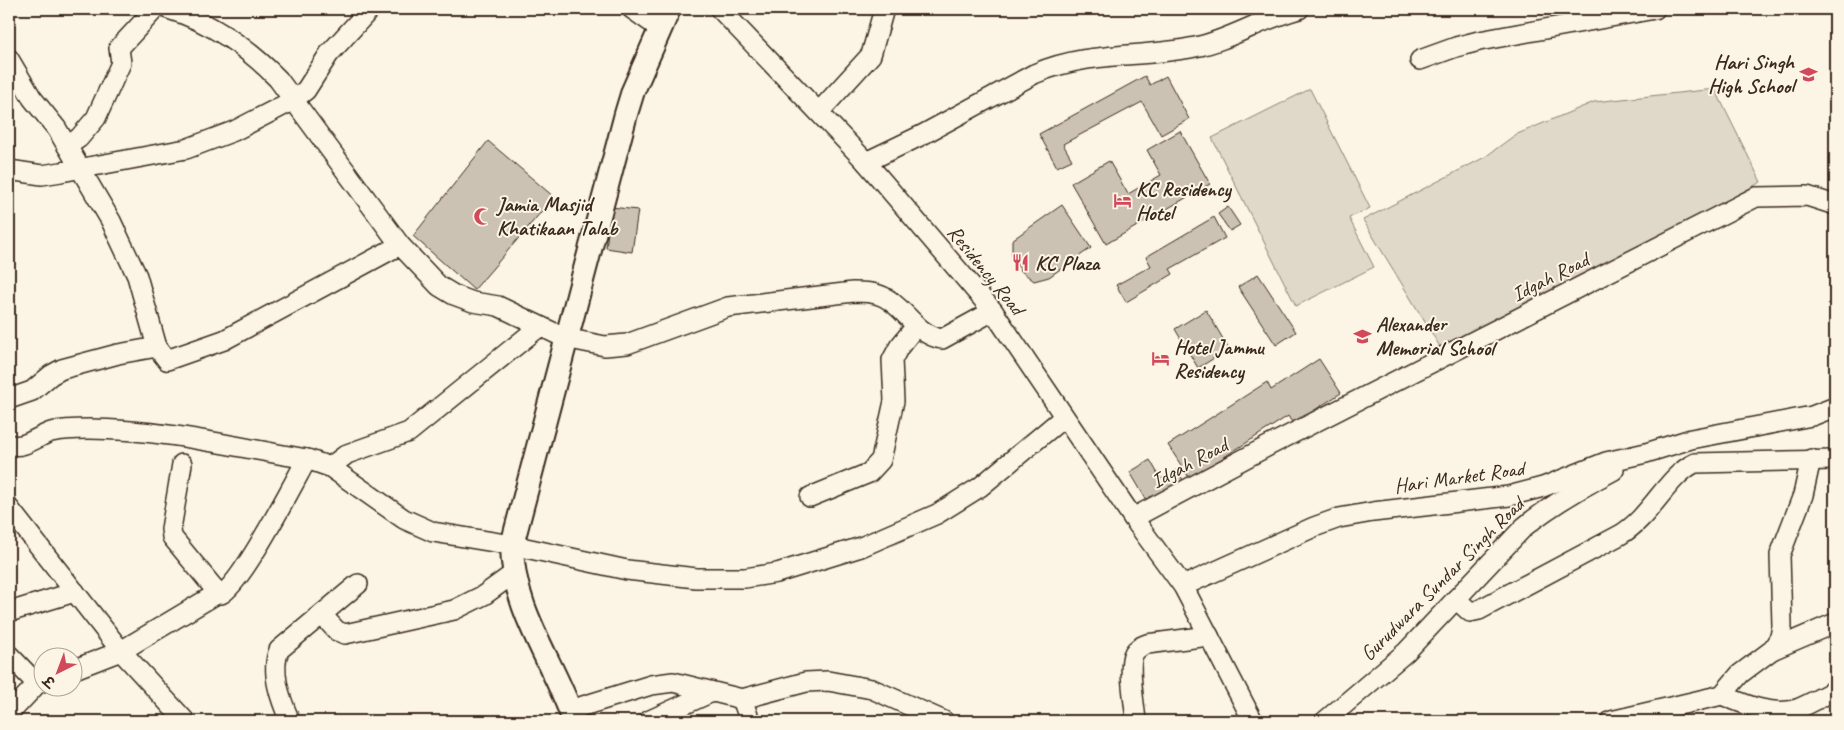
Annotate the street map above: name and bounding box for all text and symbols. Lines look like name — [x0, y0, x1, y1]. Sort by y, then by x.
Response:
place label: Hari Singh High School — [1708, 49, 1798, 99]
school or university icon: Hari Singh High School — [1798, 64, 1818, 84]
place label: KC Residency Hotel — [1136, 176, 1233, 226]
place label: Jamia Masjid Khatikaan Talab — [495, 191, 619, 241]
hotel icon: KC Residency Hotel — [1112, 191, 1132, 211]
mosque icon: Jamia Masjid Khatikaan Talab — [473, 206, 493, 226]
street label: Residency Road — [942, 220, 1032, 322]
street label: Idgah Road — [1507, 245, 1596, 307]
place label: KC Plaza — [1035, 250, 1101, 276]
restaurant icon: KC Plaza — [1011, 253, 1031, 273]
place label: Alexander Memorial School — [1376, 311, 1498, 361]
school or university icon: Alexander Memorial School — [1352, 326, 1372, 346]
place label: Hotel Jammu Residency — [1174, 334, 1266, 385]
hotel icon: Hotel Jammu Residency — [1150, 349, 1170, 369]
street label: Idgah Road — [1146, 430, 1235, 494]
street label: Hari Market Road — [1392, 455, 1529, 499]
street label: Gurudwara Sundar Singh Road — [1355, 489, 1532, 666]
north arrow — [32, 648, 82, 698]
text: उ — [39, 671, 60, 692]

